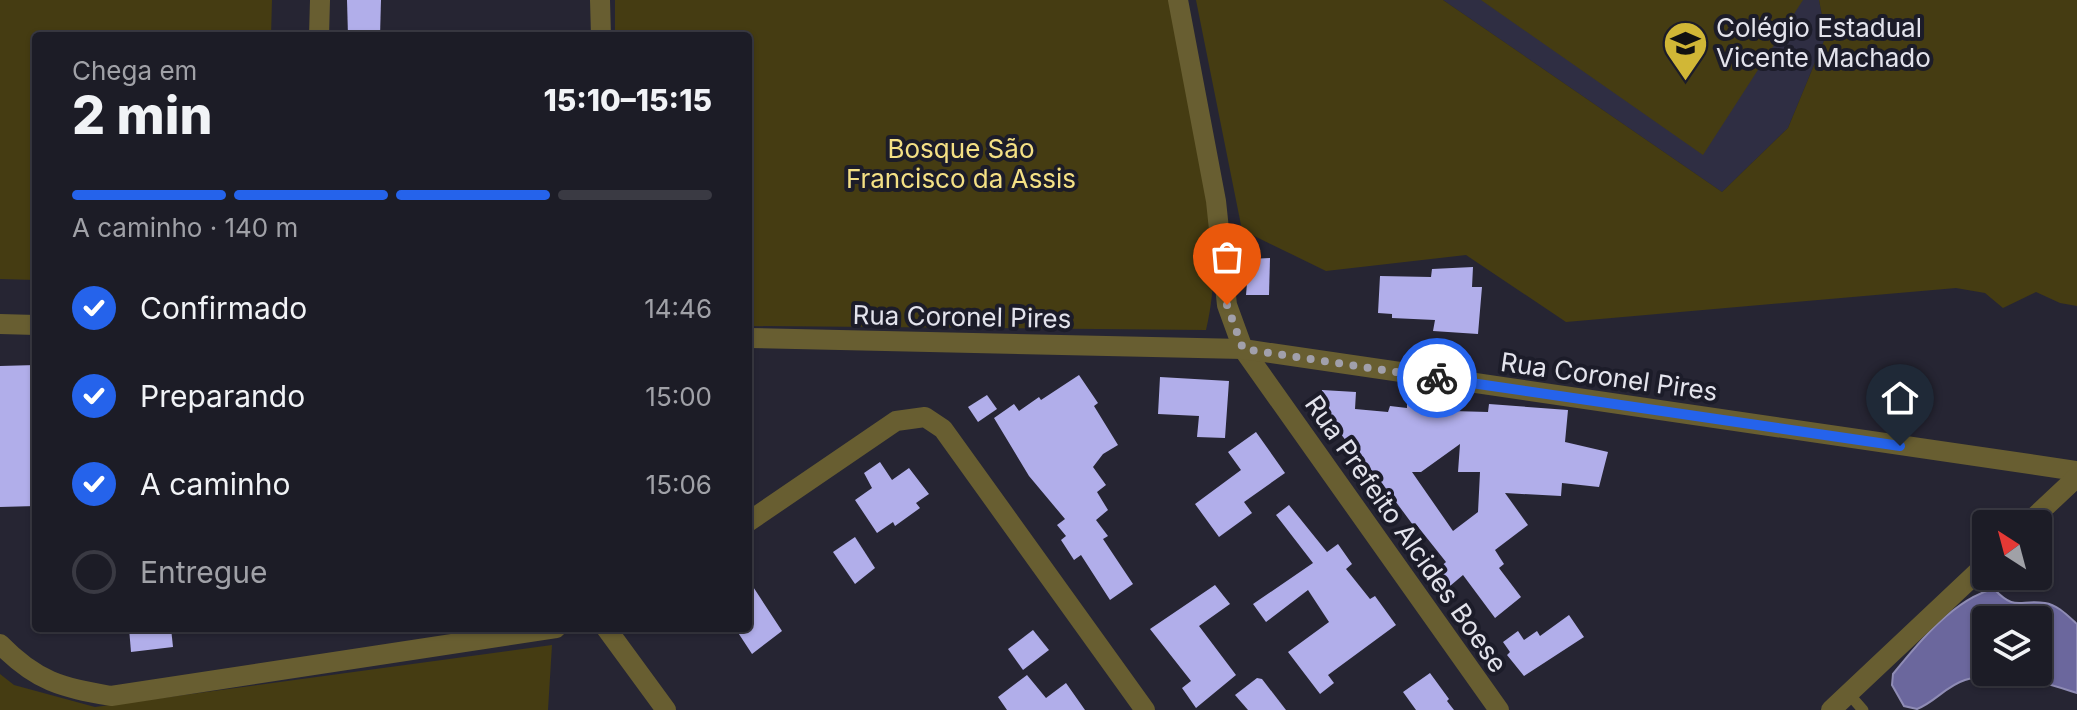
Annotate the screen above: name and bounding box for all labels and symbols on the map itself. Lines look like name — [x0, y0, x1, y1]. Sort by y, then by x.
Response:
place label: Colégio Estadual Vicente Machado — [1716, 12, 1931, 73]
school or university icon: Colégio Estadual Vicente Machado — [1661, 19, 1709, 82]
park label: Bosque São Francisco da Assis — [846, 133, 1076, 194]
pin — [1193, 223, 1261, 305]
street label: Rua Coronel Pires — [852, 299, 1072, 334]
courier — [1397, 338, 1477, 418]
street label: Rua Coronel Pires — [1499, 346, 1720, 407]
pin — [1866, 364, 1934, 446]
street label: Rua Prefeito Alcides Boese — [1299, 389, 1514, 678]
north arrow — [1972, 510, 2052, 590]

